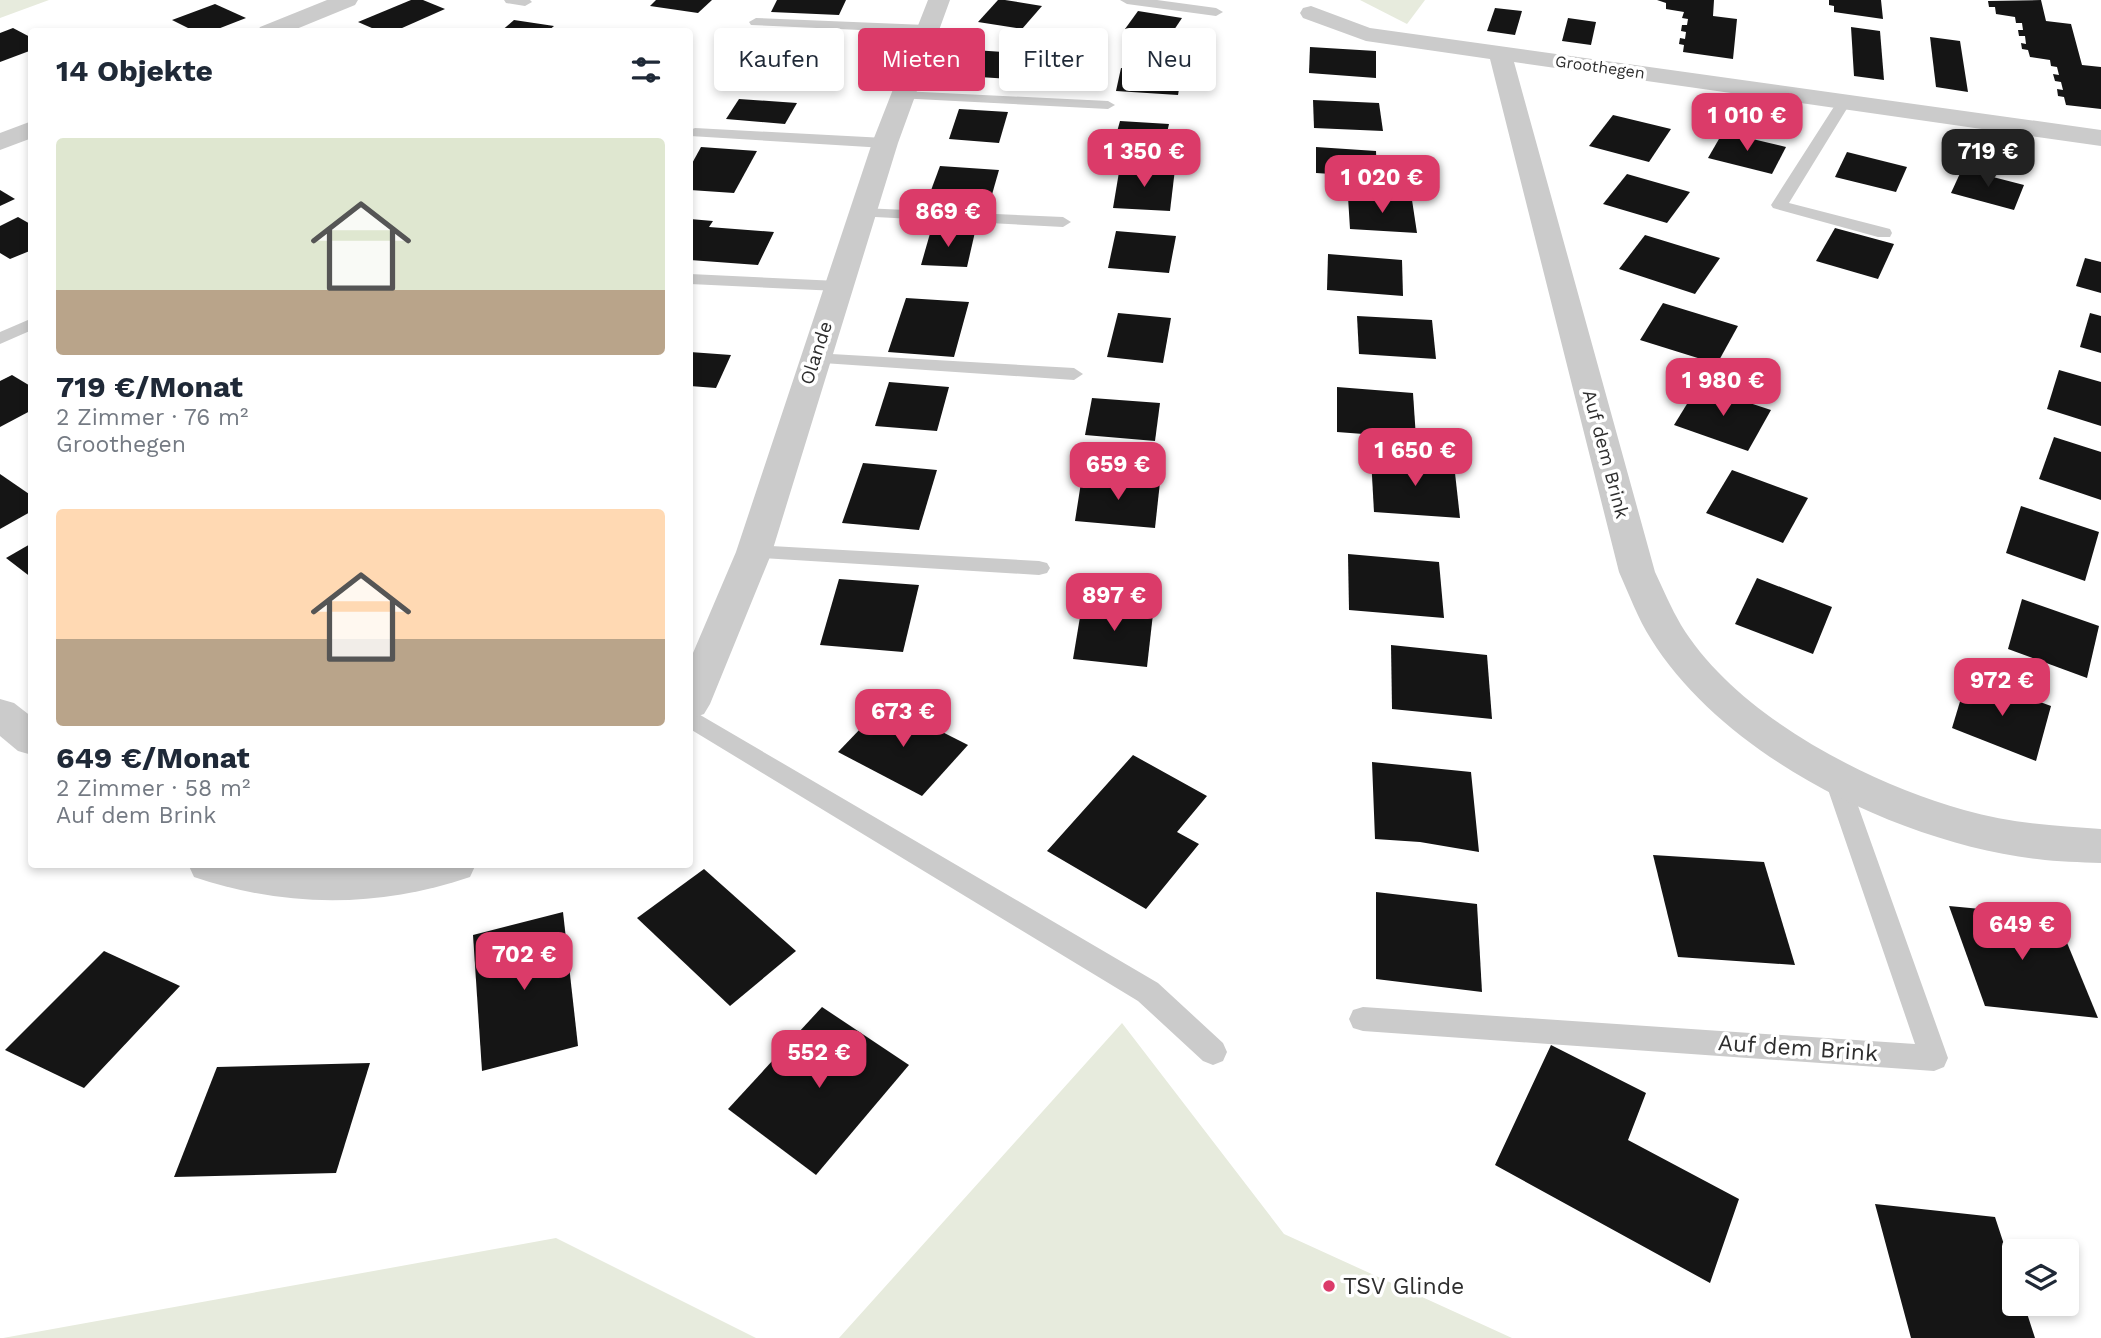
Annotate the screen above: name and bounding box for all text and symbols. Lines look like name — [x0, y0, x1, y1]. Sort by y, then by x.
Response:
chip: Kaufen — [714, 28, 844, 91]
chip: Mieten — [858, 28, 985, 91]
chip: Filter — [999, 28, 1108, 91]
chip: Neu — [1122, 28, 1216, 91]
icon: filters — [627, 51, 665, 89]
street label: Groothegen — [1554, 51, 1646, 83]
text: 14 Objekte — [56, 53, 213, 88]
pin: 1 010 € — [1682, 94, 1812, 153]
text: 1 010 € — [1708, 102, 1786, 129]
pin: 1 350 € — [1079, 130, 1209, 189]
pin: 719 € — [1939, 130, 2037, 189]
text: 1 350 € — [1103, 138, 1185, 165]
text: 719 € — [1958, 138, 2018, 165]
pin: 1 020 € — [1317, 156, 1447, 215]
text: 1 020 € — [1341, 164, 1423, 191]
icon: home — [298, 183, 424, 309]
pin: 869 € — [899, 190, 997, 249]
text: 869 € — [915, 198, 981, 225]
street label: Olande — [795, 318, 837, 388]
pin: 1 980 € — [1658, 358, 1788, 418]
text: 1 980 € — [1682, 367, 1764, 394]
text: 719 €/Monat — [56, 369, 243, 404]
street label: Auf dem Brink — [1578, 387, 1634, 521]
text: 2 Zimmer · 76 m² — [56, 404, 248, 431]
pin: 1 650 € — [1350, 428, 1480, 488]
text: Groothegen — [56, 431, 186, 458]
text: 1 650 € — [1374, 437, 1456, 464]
pin: 659 € — [1069, 442, 1167, 502]
text: 659 € — [1086, 451, 1150, 478]
icon: home — [298, 554, 424, 680]
pin: 897 € — [1065, 574, 1163, 633]
text: 897 € — [1082, 582, 1146, 609]
pin: 972 € — [1953, 658, 2051, 718]
text: 972 € — [1970, 667, 2034, 694]
pin: 673 € — [854, 690, 952, 749]
text: 673 € — [871, 698, 935, 725]
text: 649 €/Monat — [56, 740, 250, 775]
text: 2 Zimmer · 58 m² — [56, 775, 250, 802]
text: Auf dem Brink — [56, 802, 216, 829]
pin: 649 € — [1973, 902, 2071, 962]
text: 649 € — [1989, 911, 2055, 938]
pin: 702 € — [475, 932, 573, 992]
text: 702 € — [492, 941, 556, 968]
street label: Auf dem Brink — [1717, 1029, 1879, 1067]
pin: 552 € — [770, 1030, 868, 1090]
text: 552 € — [787, 1039, 851, 1066]
map controls — [2002, 1239, 2079, 1316]
button: layers — [2002, 1239, 2079, 1316]
place label: TSV Glinde — [1343, 1273, 1464, 1300]
marker: TSV Glinde — [1321, 1278, 1337, 1294]

